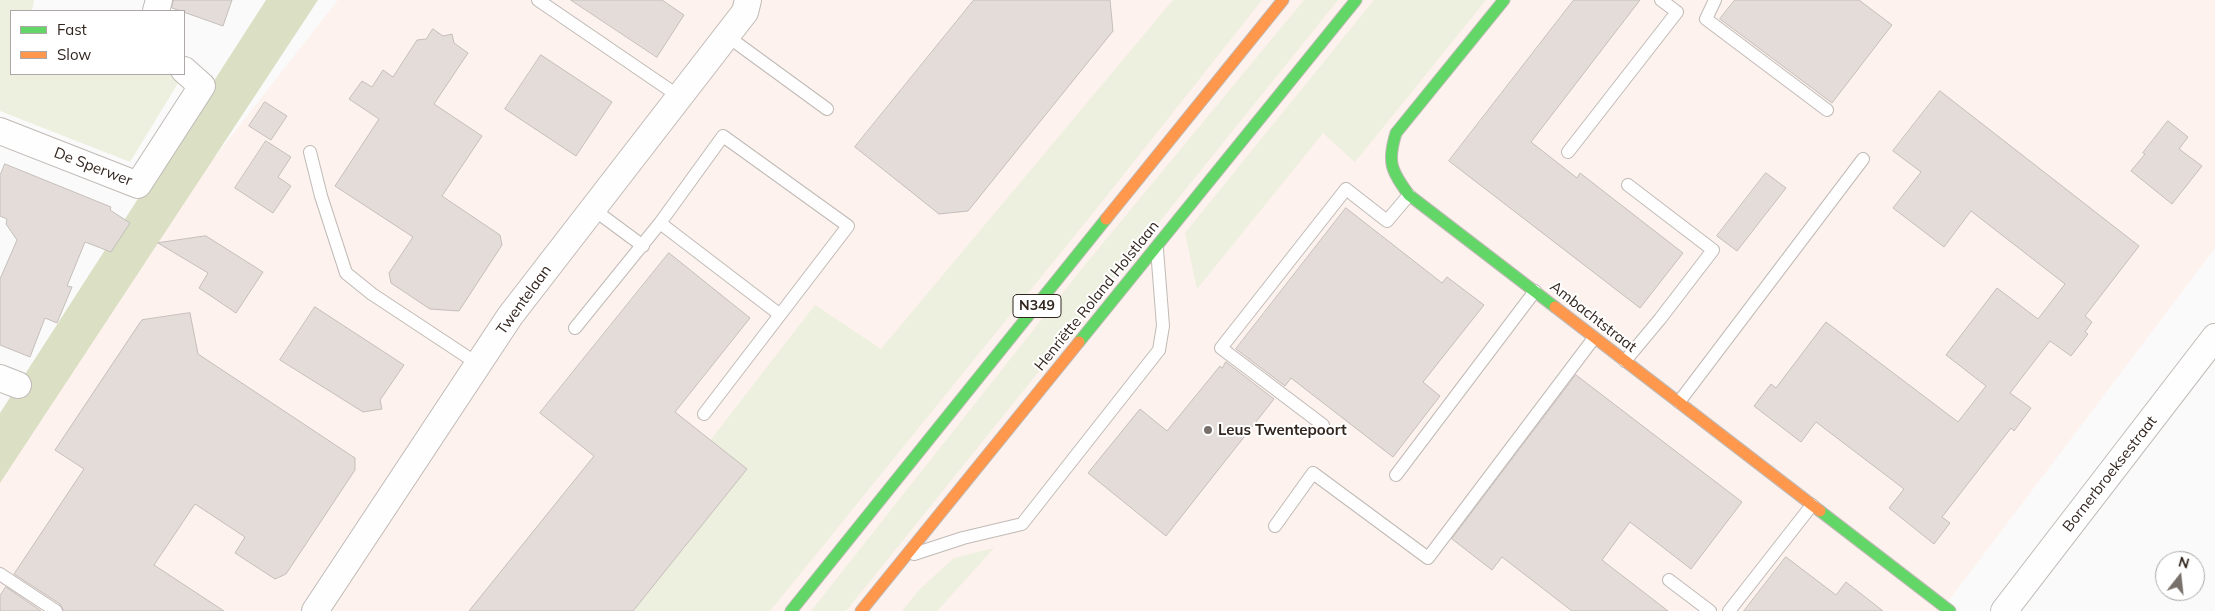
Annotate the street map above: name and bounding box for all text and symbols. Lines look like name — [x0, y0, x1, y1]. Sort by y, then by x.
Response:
legend — [10, 10, 185, 75]
text: Fast — [57, 20, 87, 39]
text: Slow — [57, 45, 91, 64]
street label: De Sperwer — [51, 144, 135, 190]
street label: Henriëtte Roland Holstlaan — [1031, 217, 1163, 375]
street label: Twentelaan — [493, 262, 555, 338]
street label: Ambachtstraat — [1546, 278, 1640, 356]
road number: N349 — [1013, 294, 1061, 318]
street label: Bornerbroeksestraat — [2059, 412, 2161, 536]
place label: Leus Twentepoort — [1218, 421, 1347, 439]
marker: Leus Twentepoort — [1202, 424, 1214, 436]
north arrow — [2155, 551, 2205, 601]
text: N — [2176, 552, 2191, 573]

